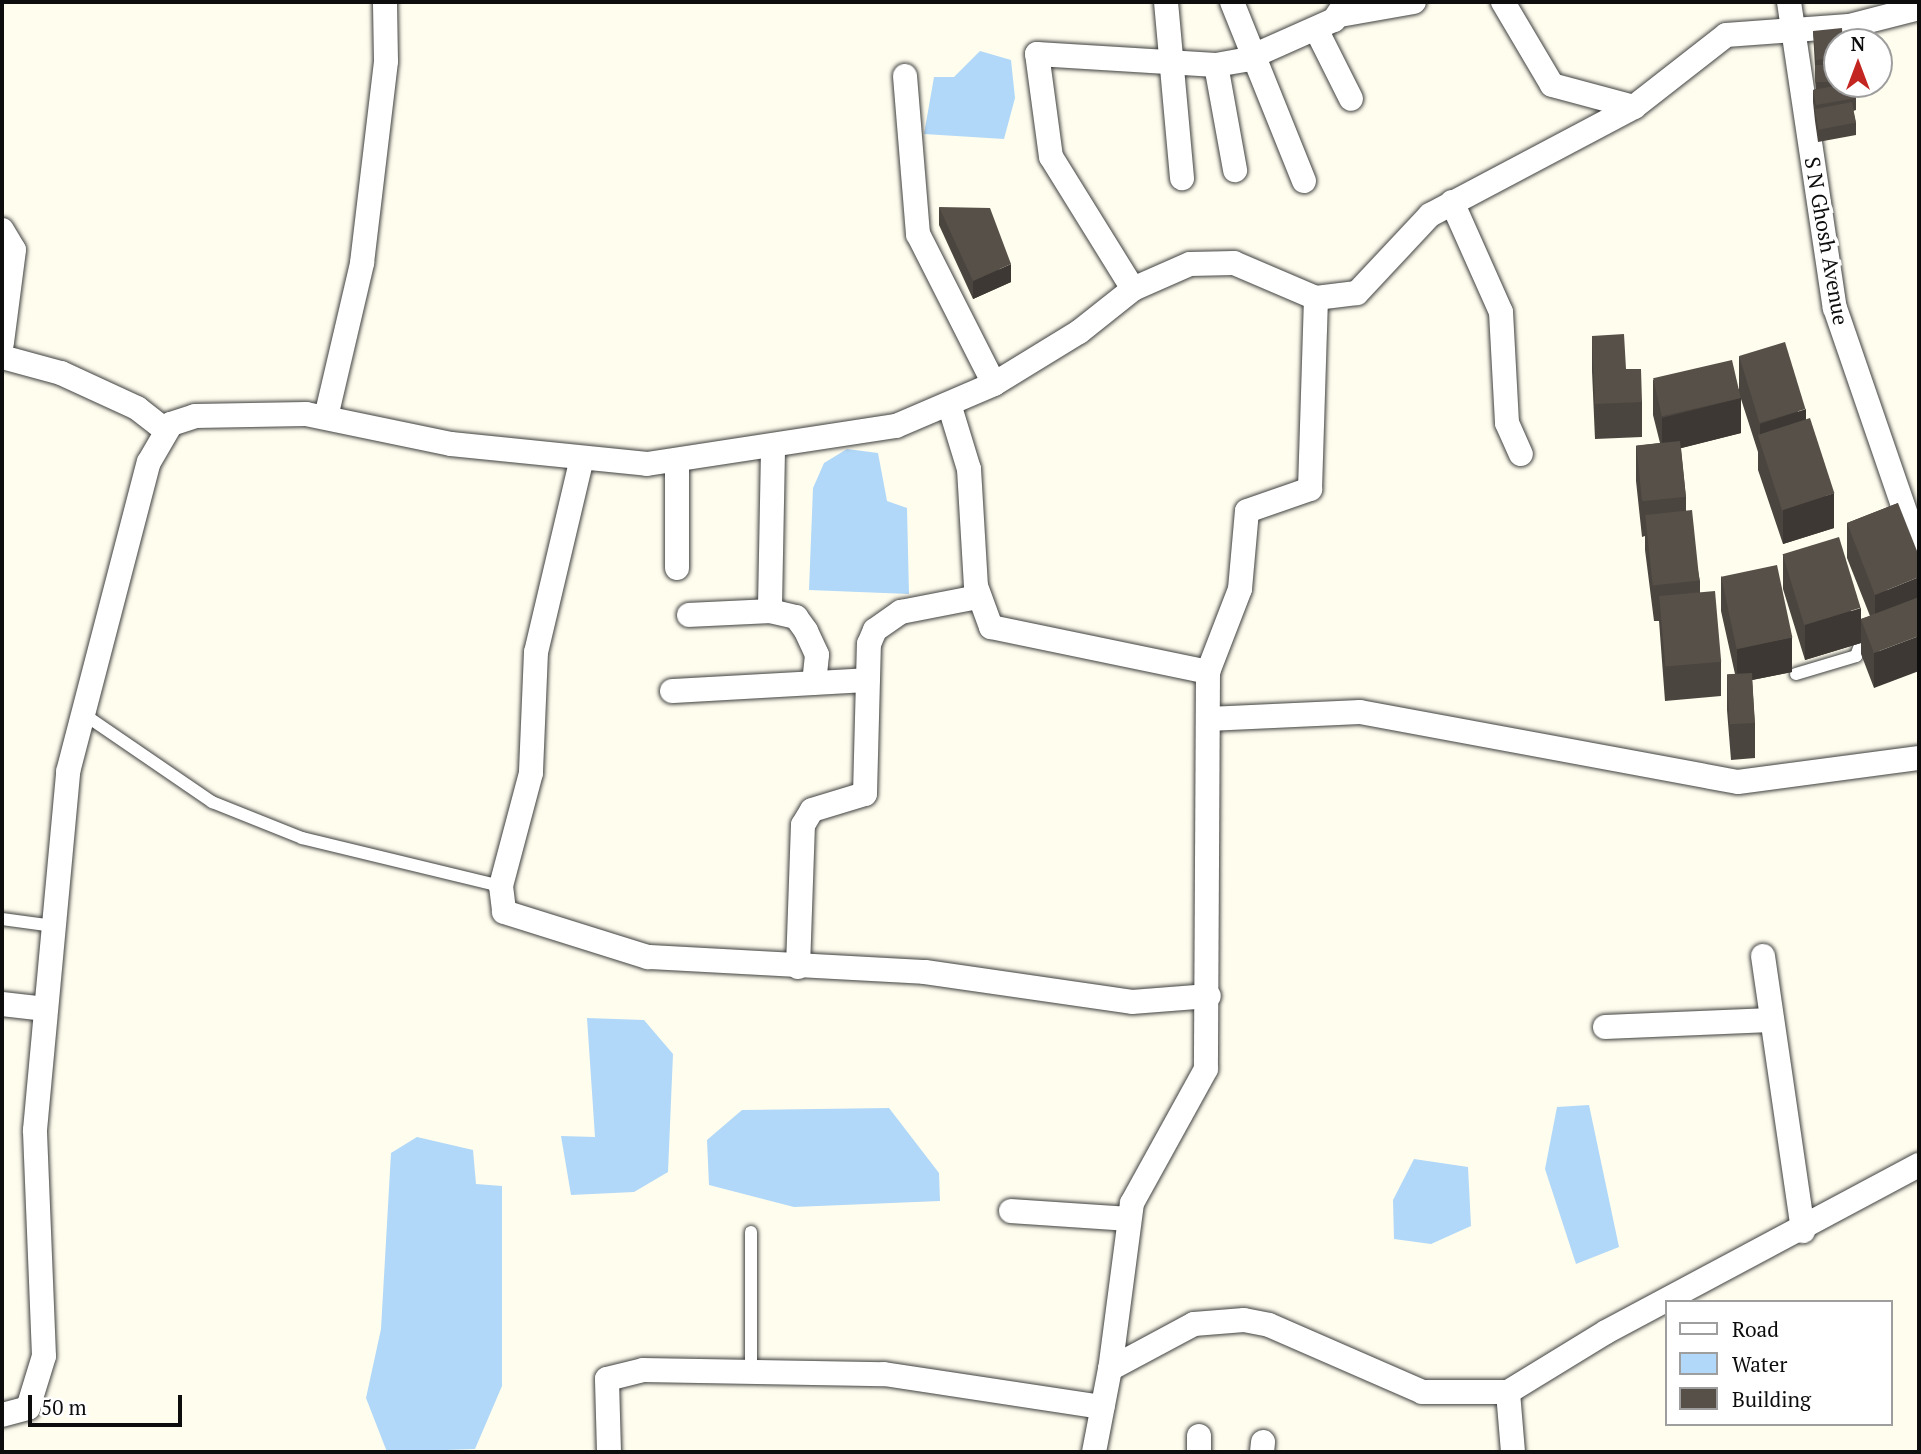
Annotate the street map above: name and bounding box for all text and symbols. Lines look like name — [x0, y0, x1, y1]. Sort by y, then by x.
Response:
north arrow — [1823, 28, 1893, 98]
text: N — [1851, 31, 1865, 56]
street label: S N Ghosh Avenue — [1800, 155, 1854, 327]
legend — [1666, 1300, 1893, 1426]
text: Road — [1732, 1315, 1779, 1343]
text: Water — [1732, 1350, 1787, 1378]
scale bar — [32, 1380, 186, 1424]
text: Building — [1732, 1385, 1811, 1413]
text: 50 m — [41, 1393, 87, 1421]

